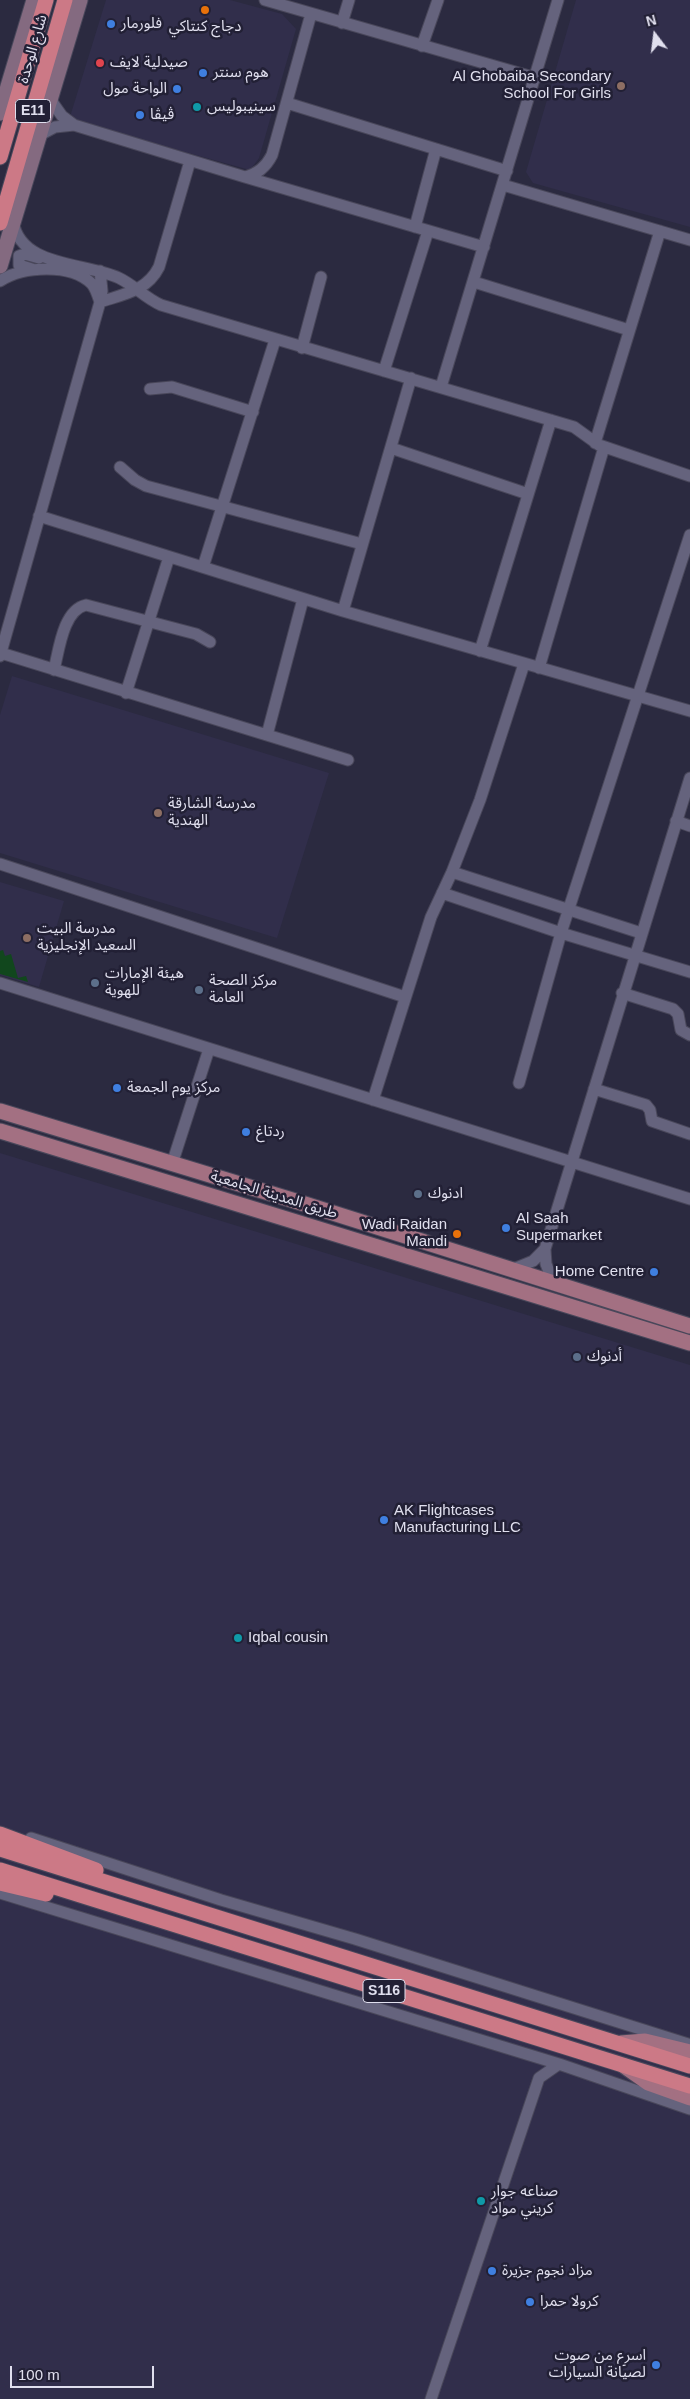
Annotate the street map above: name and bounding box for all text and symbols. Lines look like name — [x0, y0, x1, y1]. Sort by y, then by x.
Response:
marker: دجاج كنتاكي — [199, 4, 211, 16]
north arrow — [630, 10, 680, 60]
text: N — [644, 11, 658, 30]
street label: شارع الوحدة — [15, 12, 51, 86]
place label: فلورمار — [121, 15, 162, 33]
marker: فلورمار — [105, 18, 117, 30]
place label: دجاج كنتاكي — [169, 18, 241, 36]
place label: صيدلية لايف — [110, 54, 188, 72]
marker: صيدلية لايف — [94, 57, 106, 69]
place label: هوم سنتر — [213, 64, 269, 82]
marker: هوم سنتر — [197, 67, 209, 79]
place label: Al Ghobaiba Secondary School For Girls — [453, 68, 611, 103]
place label: الواحة مول — [103, 80, 167, 98]
marker: Al Ghobaiba Secondary School For Girls — [615, 80, 627, 92]
marker: الواحة مول — [171, 83, 183, 95]
place label: سينيبوليس — [207, 98, 276, 116]
road number: E11 — [15, 100, 50, 122]
marker: سينيبوليس — [191, 101, 203, 113]
place label: ڤيڤا — [150, 106, 174, 124]
marker: ڤيڤا — [134, 109, 146, 121]
place label: مدرسة الشارقة الهندية — [168, 795, 256, 830]
marker: مدرسة الشارقة الهندية — [152, 807, 164, 819]
place label: مدرسة البيت السعيد الإنجليزية — [37, 920, 136, 955]
marker: مدرسة البيت السعيد الإنجليزية — [21, 932, 33, 944]
place label: هيئة الإمارات للهوية — [105, 965, 184, 1000]
place label: مركز الصحة العامة — [209, 972, 277, 1007]
marker: هيئة الإمارات للهوية — [89, 977, 101, 989]
marker: مركز الصحة العامة — [193, 984, 205, 996]
place label: مركز يوم الجمعة — [127, 1079, 220, 1097]
marker: مركز يوم الجمعة — [111, 1082, 123, 1094]
place label: ردتاغ — [256, 1123, 285, 1141]
marker: ردتاغ — [240, 1126, 252, 1138]
street label: طريق المدينة الجامعية — [208, 1167, 340, 1223]
place label: ادنوك — [428, 1185, 463, 1203]
marker: ادنوك — [412, 1188, 424, 1200]
place label: Al Saah Supermarket — [516, 1210, 602, 1245]
place label: Wadi Raidan Mandi — [362, 1216, 447, 1251]
marker: Al Saah Supermarket — [500, 1222, 512, 1234]
marker: Wadi Raidan Mandi — [451, 1228, 463, 1240]
place label: Home Centre — [555, 1263, 644, 1281]
marker: Home Centre — [648, 1266, 660, 1278]
place label: أدنوك — [587, 1348, 622, 1366]
marker: أدنوك — [571, 1351, 583, 1363]
place label: AK Flightcases Manufacturing LLC — [394, 1502, 521, 1537]
marker: AK Flightcases Manufacturing LLC — [378, 1514, 390, 1526]
place label: Iqbal cousin — [248, 1629, 328, 1647]
marker: Iqbal cousin — [232, 1632, 244, 1644]
road number: S116 — [363, 1980, 405, 2002]
place label: صناعه جوار كريني مواد — [491, 2183, 558, 2218]
marker: صناعه جوار كريني مواد — [475, 2195, 487, 2207]
place label: مزاد نجوم جزيرة — [502, 2262, 593, 2280]
marker: مزاد نجوم جزيرة — [486, 2265, 498, 2277]
place label: كرولا حمرا — [540, 2293, 598, 2311]
marker: كرولا حمرا — [524, 2296, 536, 2308]
place label: اسرع من صوت لصيانة السيارات — [549, 2347, 646, 2382]
scale bar — [12, 2356, 156, 2388]
marker: اسرع من صوت لصيانة السيارات — [650, 2359, 662, 2371]
text: 100 m — [18, 2366, 60, 2383]

